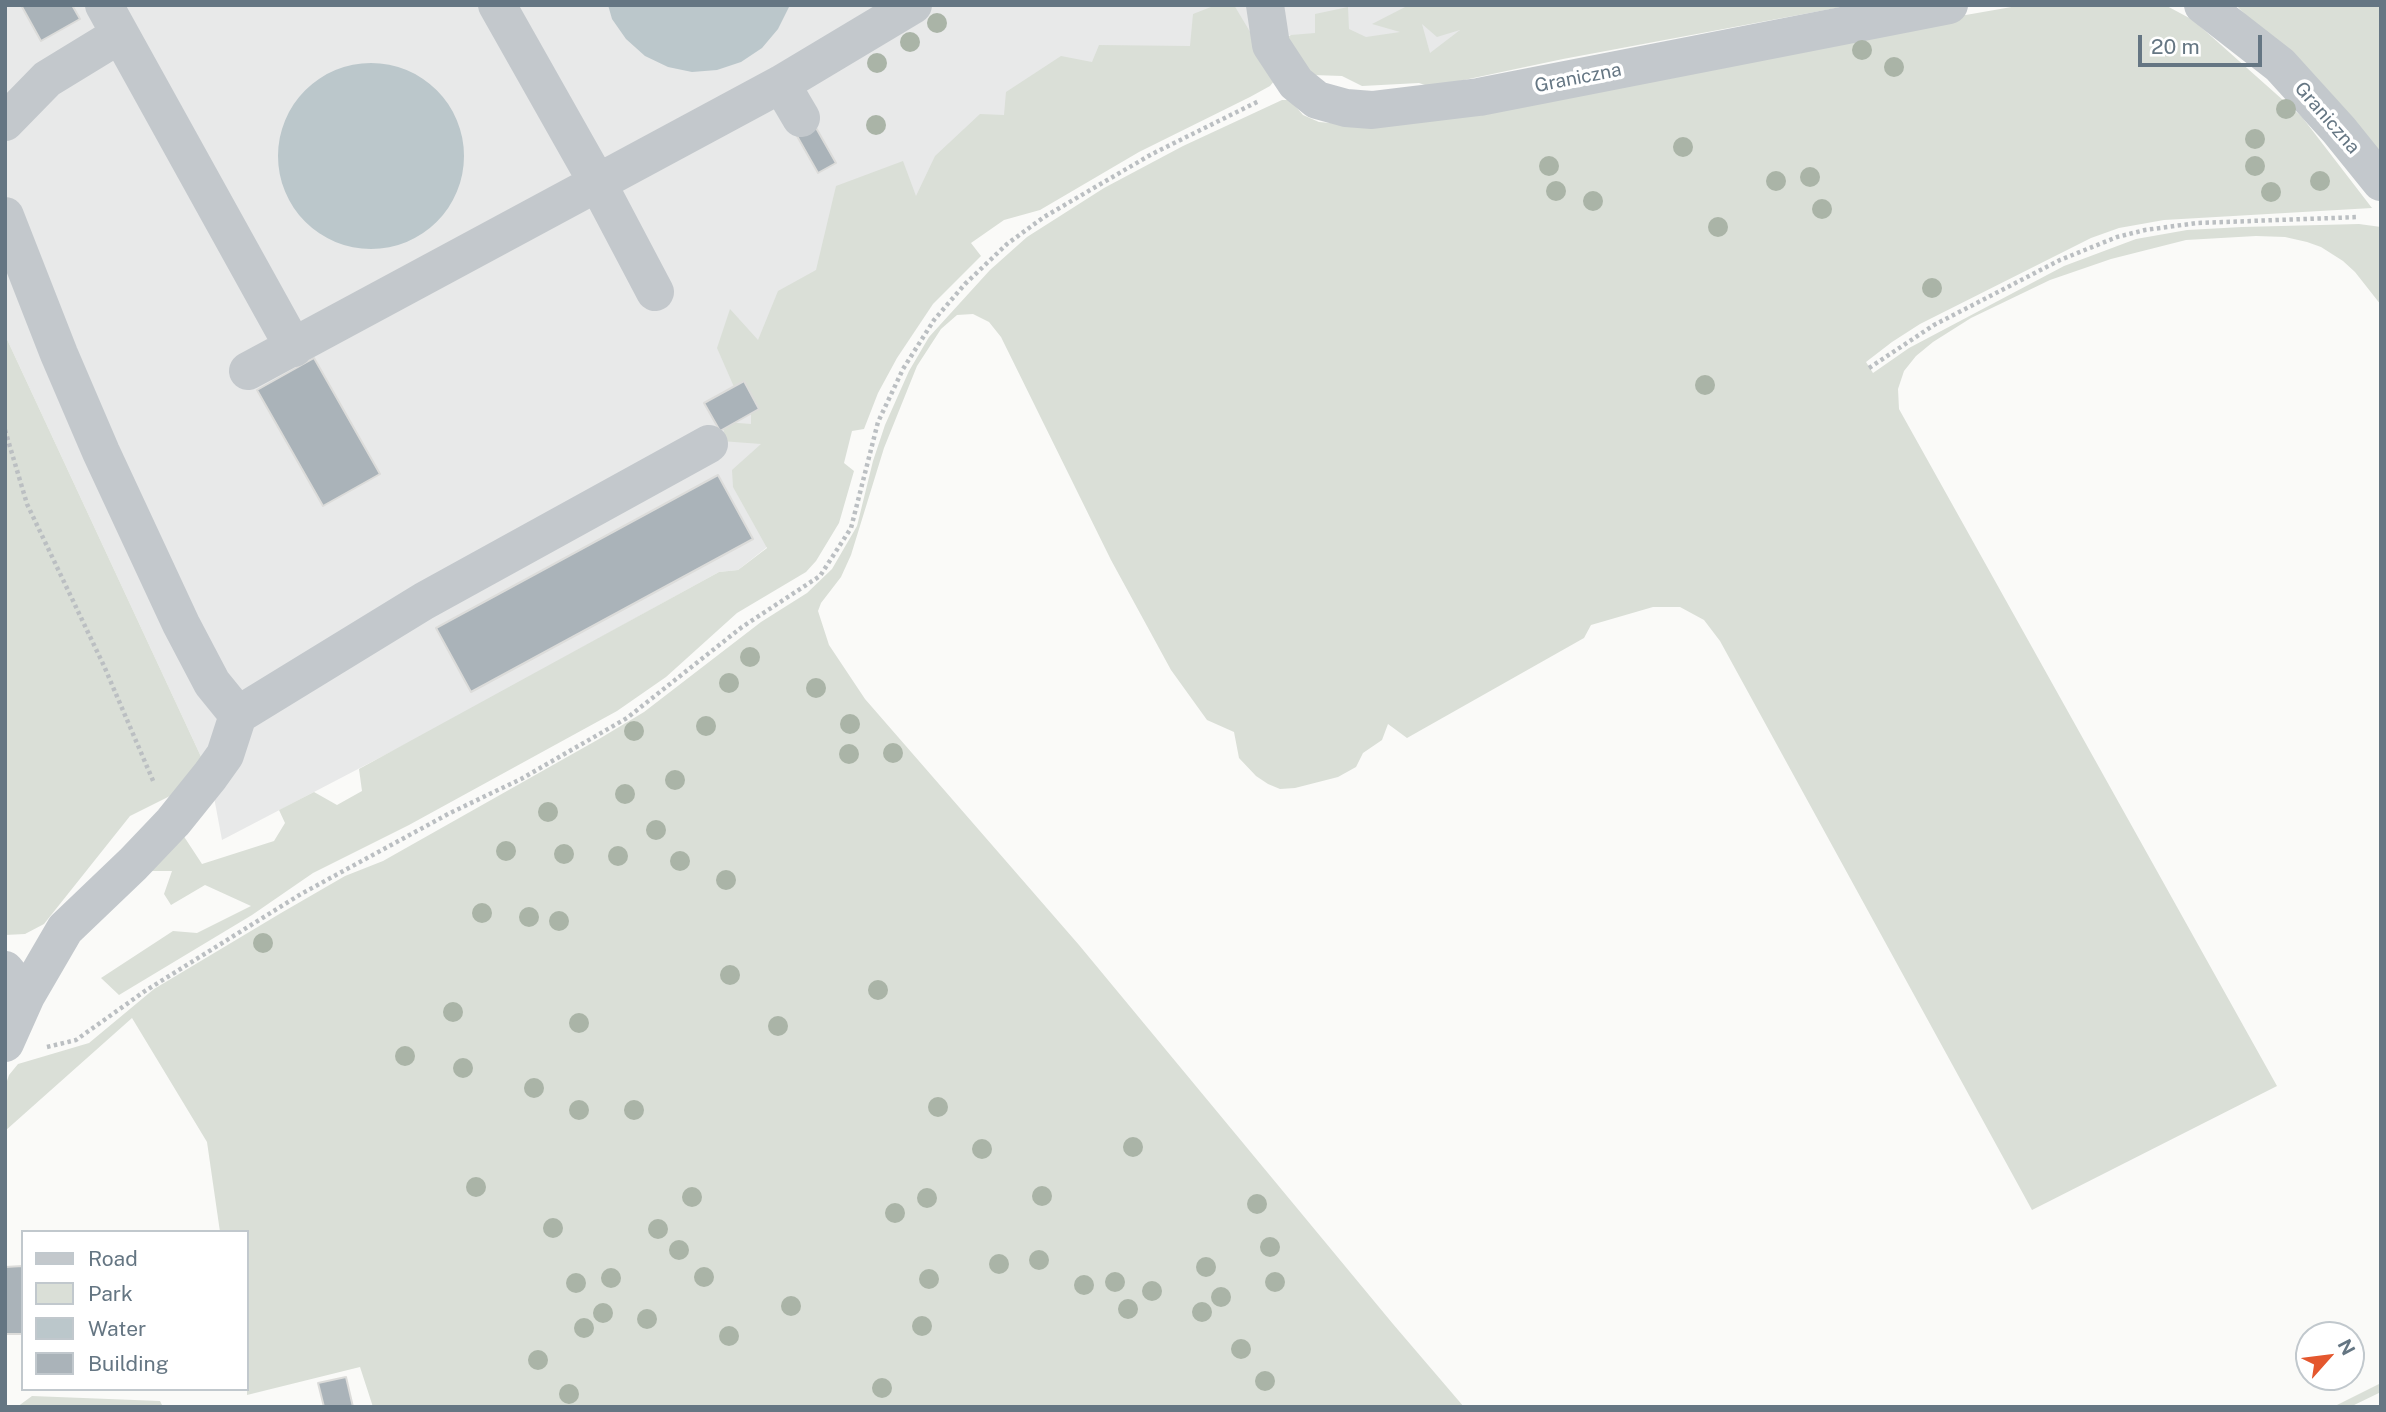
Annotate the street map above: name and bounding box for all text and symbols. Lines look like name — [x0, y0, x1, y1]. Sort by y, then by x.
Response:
scale bar — [2141, 21, 2265, 65]
text: 20 m — [2151, 34, 2200, 59]
street label: Graniczna — [1533, 58, 1623, 98]
street label: Graniczna — [2290, 77, 2364, 159]
legend — [21, 1230, 248, 1391]
text: Road — [88, 1246, 138, 1271]
text: Park — [88, 1281, 133, 1306]
text: Water — [88, 1316, 146, 1341]
north arrow — [2295, 1321, 2365, 1391]
text: N — [2334, 1335, 2360, 1359]
text: Building — [88, 1351, 169, 1376]

